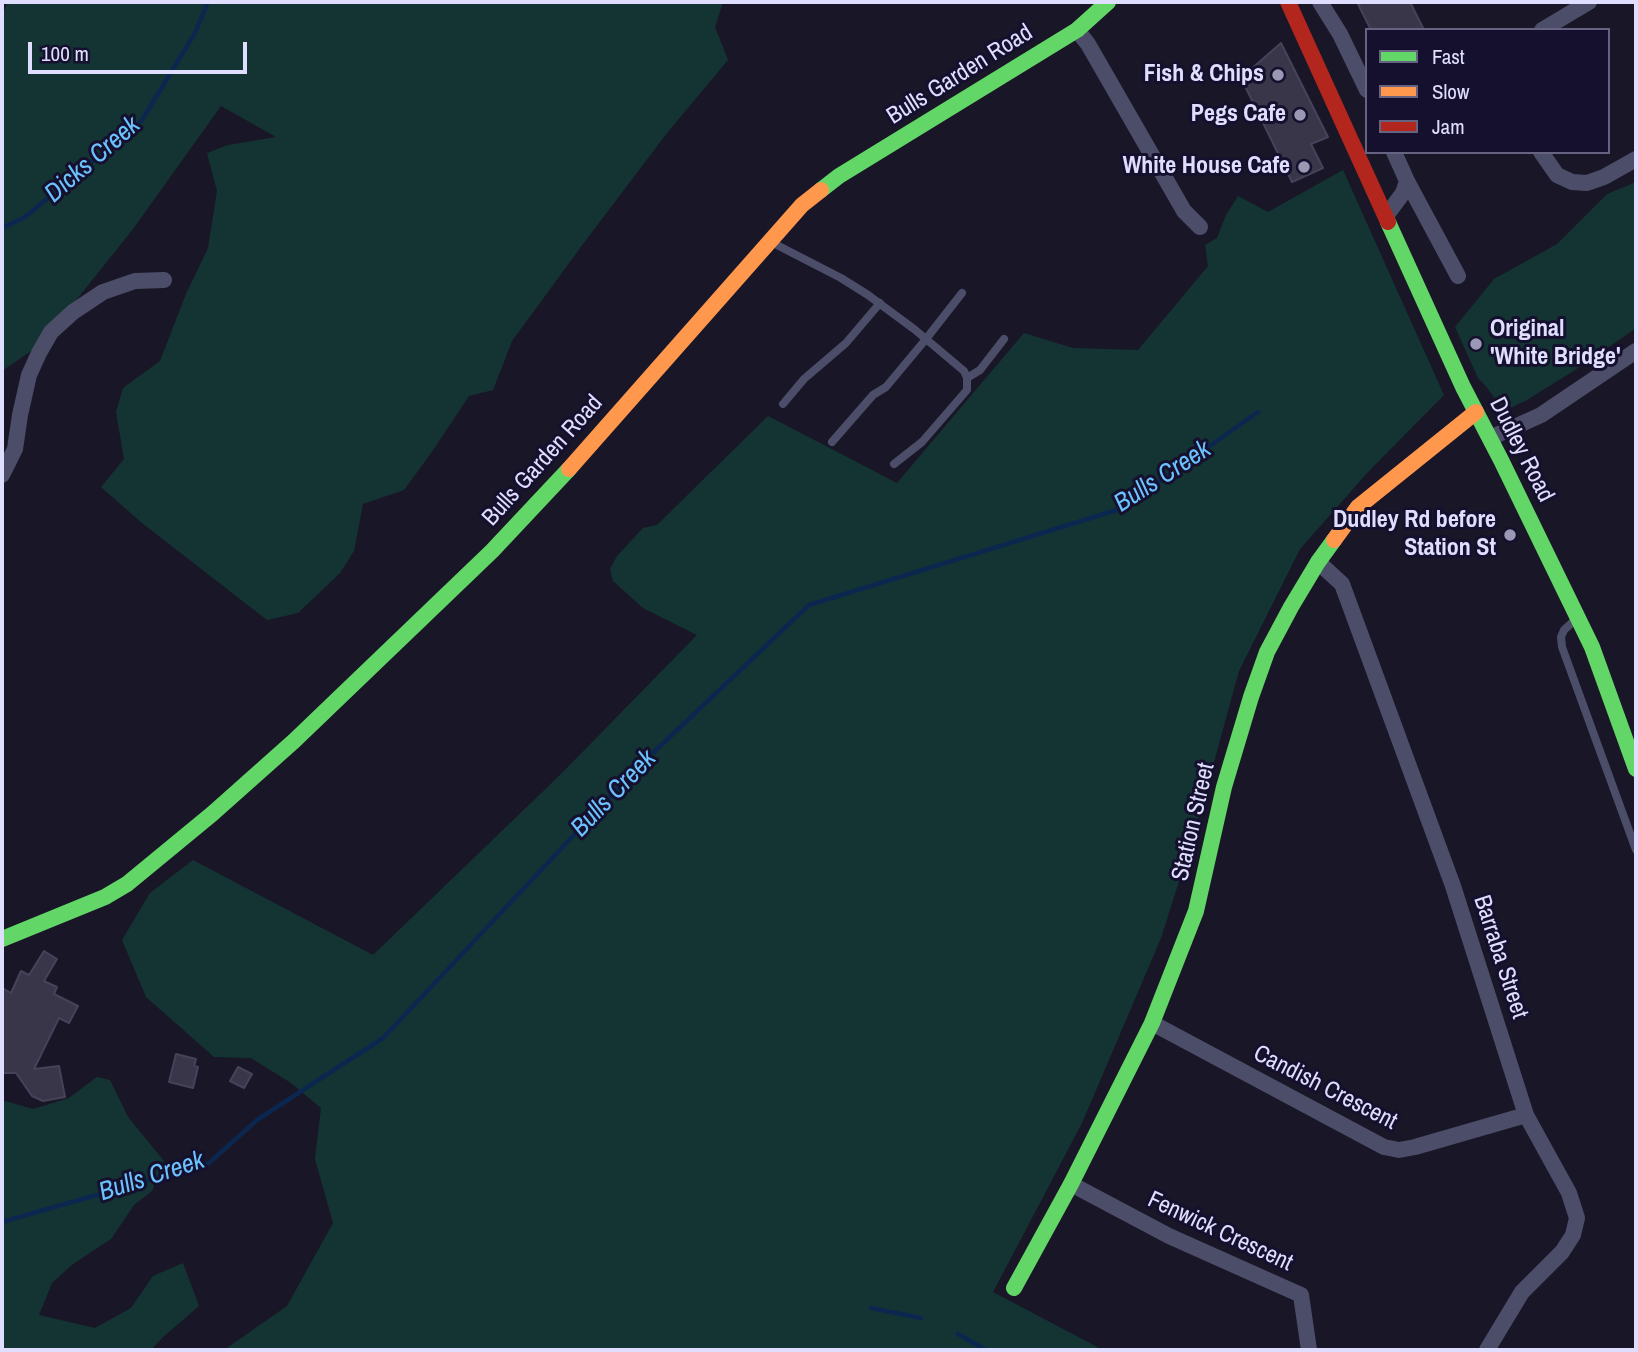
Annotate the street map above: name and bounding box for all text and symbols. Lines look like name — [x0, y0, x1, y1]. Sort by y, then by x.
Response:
street label: Bulls Garden Road — [882, 19, 1038, 131]
scale bar — [32, 28, 250, 72]
legend — [1365, 28, 1610, 154]
text: 100 m — [41, 39, 89, 68]
text: Fast — [1432, 42, 1465, 71]
place label: Fish & Chips — [1144, 61, 1264, 89]
marker: Fish & Chips — [1270, 67, 1286, 83]
text: Slow — [1432, 77, 1469, 106]
place label: Pegs Cafe — [1191, 101, 1286, 129]
marker: Pegs Cafe — [1292, 107, 1308, 123]
water label: Dicks Creek — [39, 110, 147, 210]
text: Jam — [1432, 112, 1465, 141]
place label: White House Cafe — [1123, 153, 1290, 181]
marker: White House Cafe — [1296, 159, 1312, 175]
place label: Original 'White Bridge' — [1490, 316, 1621, 372]
marker: Original 'White Bridge' — [1468, 336, 1484, 352]
street label: Bulls Garden Road — [477, 390, 609, 532]
street label: Dudley Road — [1482, 393, 1560, 507]
water label: Bulls Creek — [1109, 434, 1217, 520]
place label: Dudley Rd before Station St — [1333, 507, 1496, 563]
marker: Dudley Rd before Station St — [1502, 527, 1518, 543]
water label: Bulls Creek — [565, 744, 663, 844]
street label: Station Street — [1166, 760, 1222, 884]
street label: Barraba Street — [1467, 892, 1533, 1022]
street label: Candish Crescent — [1248, 1039, 1402, 1137]
water label: Bulls Creek — [95, 1145, 209, 1209]
street label: Fenwick Crescent — [1143, 1186, 1297, 1278]

